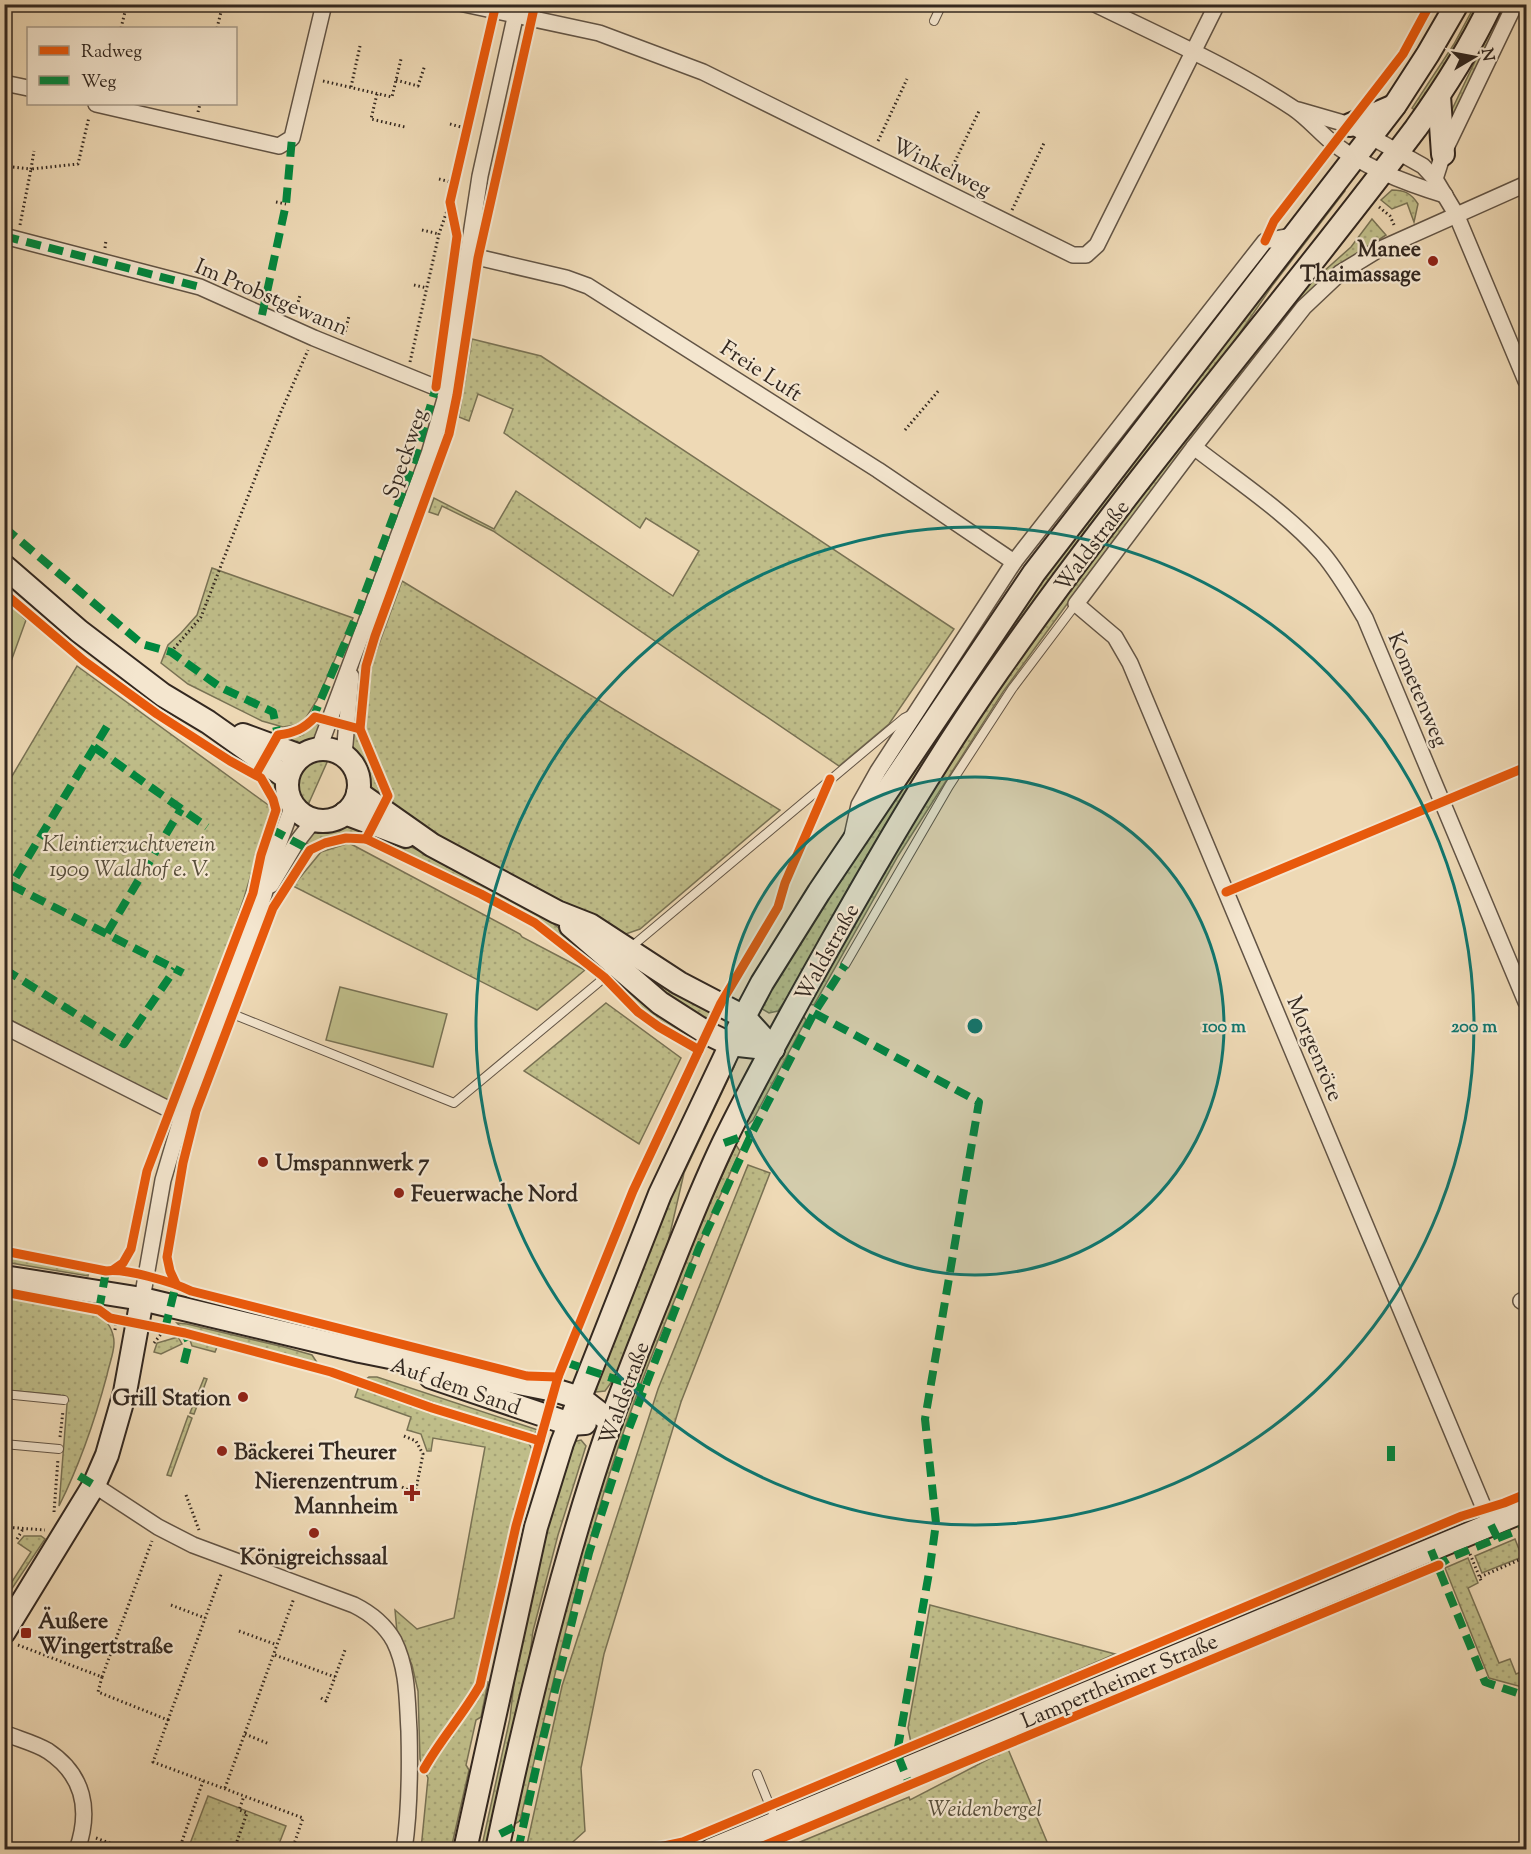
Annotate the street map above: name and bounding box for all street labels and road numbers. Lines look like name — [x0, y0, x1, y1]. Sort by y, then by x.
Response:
street label: Winkelweg — [886, 131, 996, 207]
street label: Im Probstgewann — [189, 252, 352, 345]
street label: Freie Luft — [713, 334, 808, 411]
street label: Speckweg — [376, 404, 437, 504]
street label: Waldstraße — [1048, 494, 1139, 600]
street label: Kometenweg — [1378, 628, 1455, 753]
street label: Waldstraße — [788, 898, 869, 1008]
street label: Morgenröte — [1277, 991, 1350, 1107]
street label: Waldstraße — [592, 1338, 659, 1450]
street label: Auf dem Sand — [386, 1351, 524, 1425]
street label: Lampertheimer Straße — [1017, 1627, 1223, 1739]

